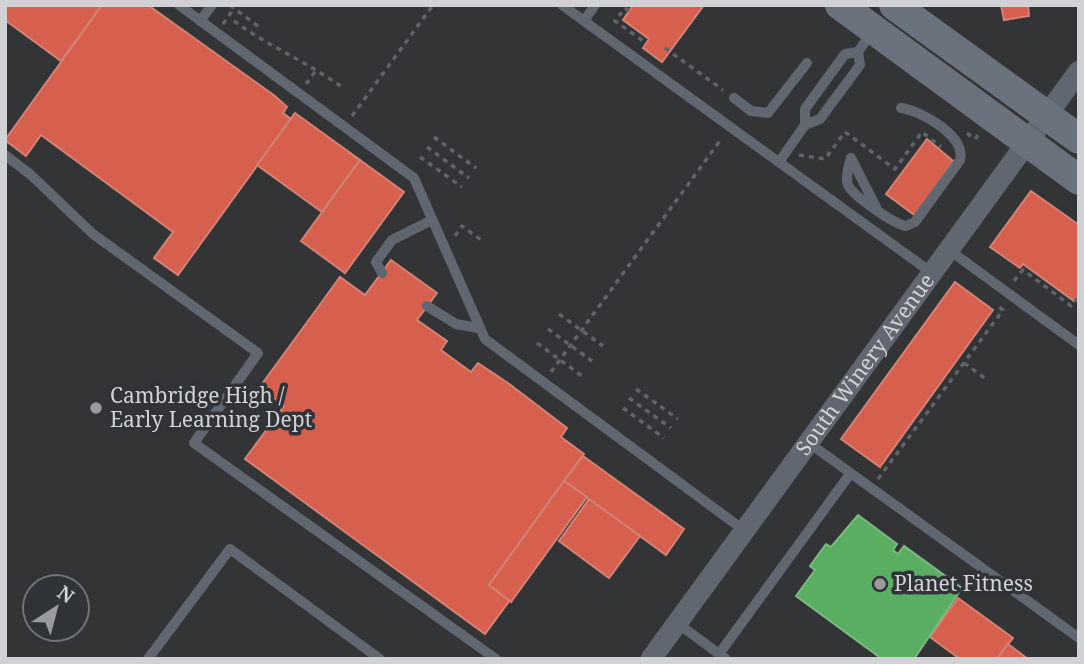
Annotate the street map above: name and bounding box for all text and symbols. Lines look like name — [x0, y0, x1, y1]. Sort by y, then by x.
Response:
street label: South Winery Avenue — [789, 267, 940, 461]
place label: Cambridge High / Early Learning Dept — [110, 381, 312, 433]
marker: Cambridge High / Early Learning Dept — [88, 400, 104, 416]
place label: Planet Fitness — [894, 569, 1033, 597]
north arrow — [21, 573, 91, 643]
marker: Planet Fitness — [872, 576, 888, 592]
text: N — [52, 579, 80, 609]

